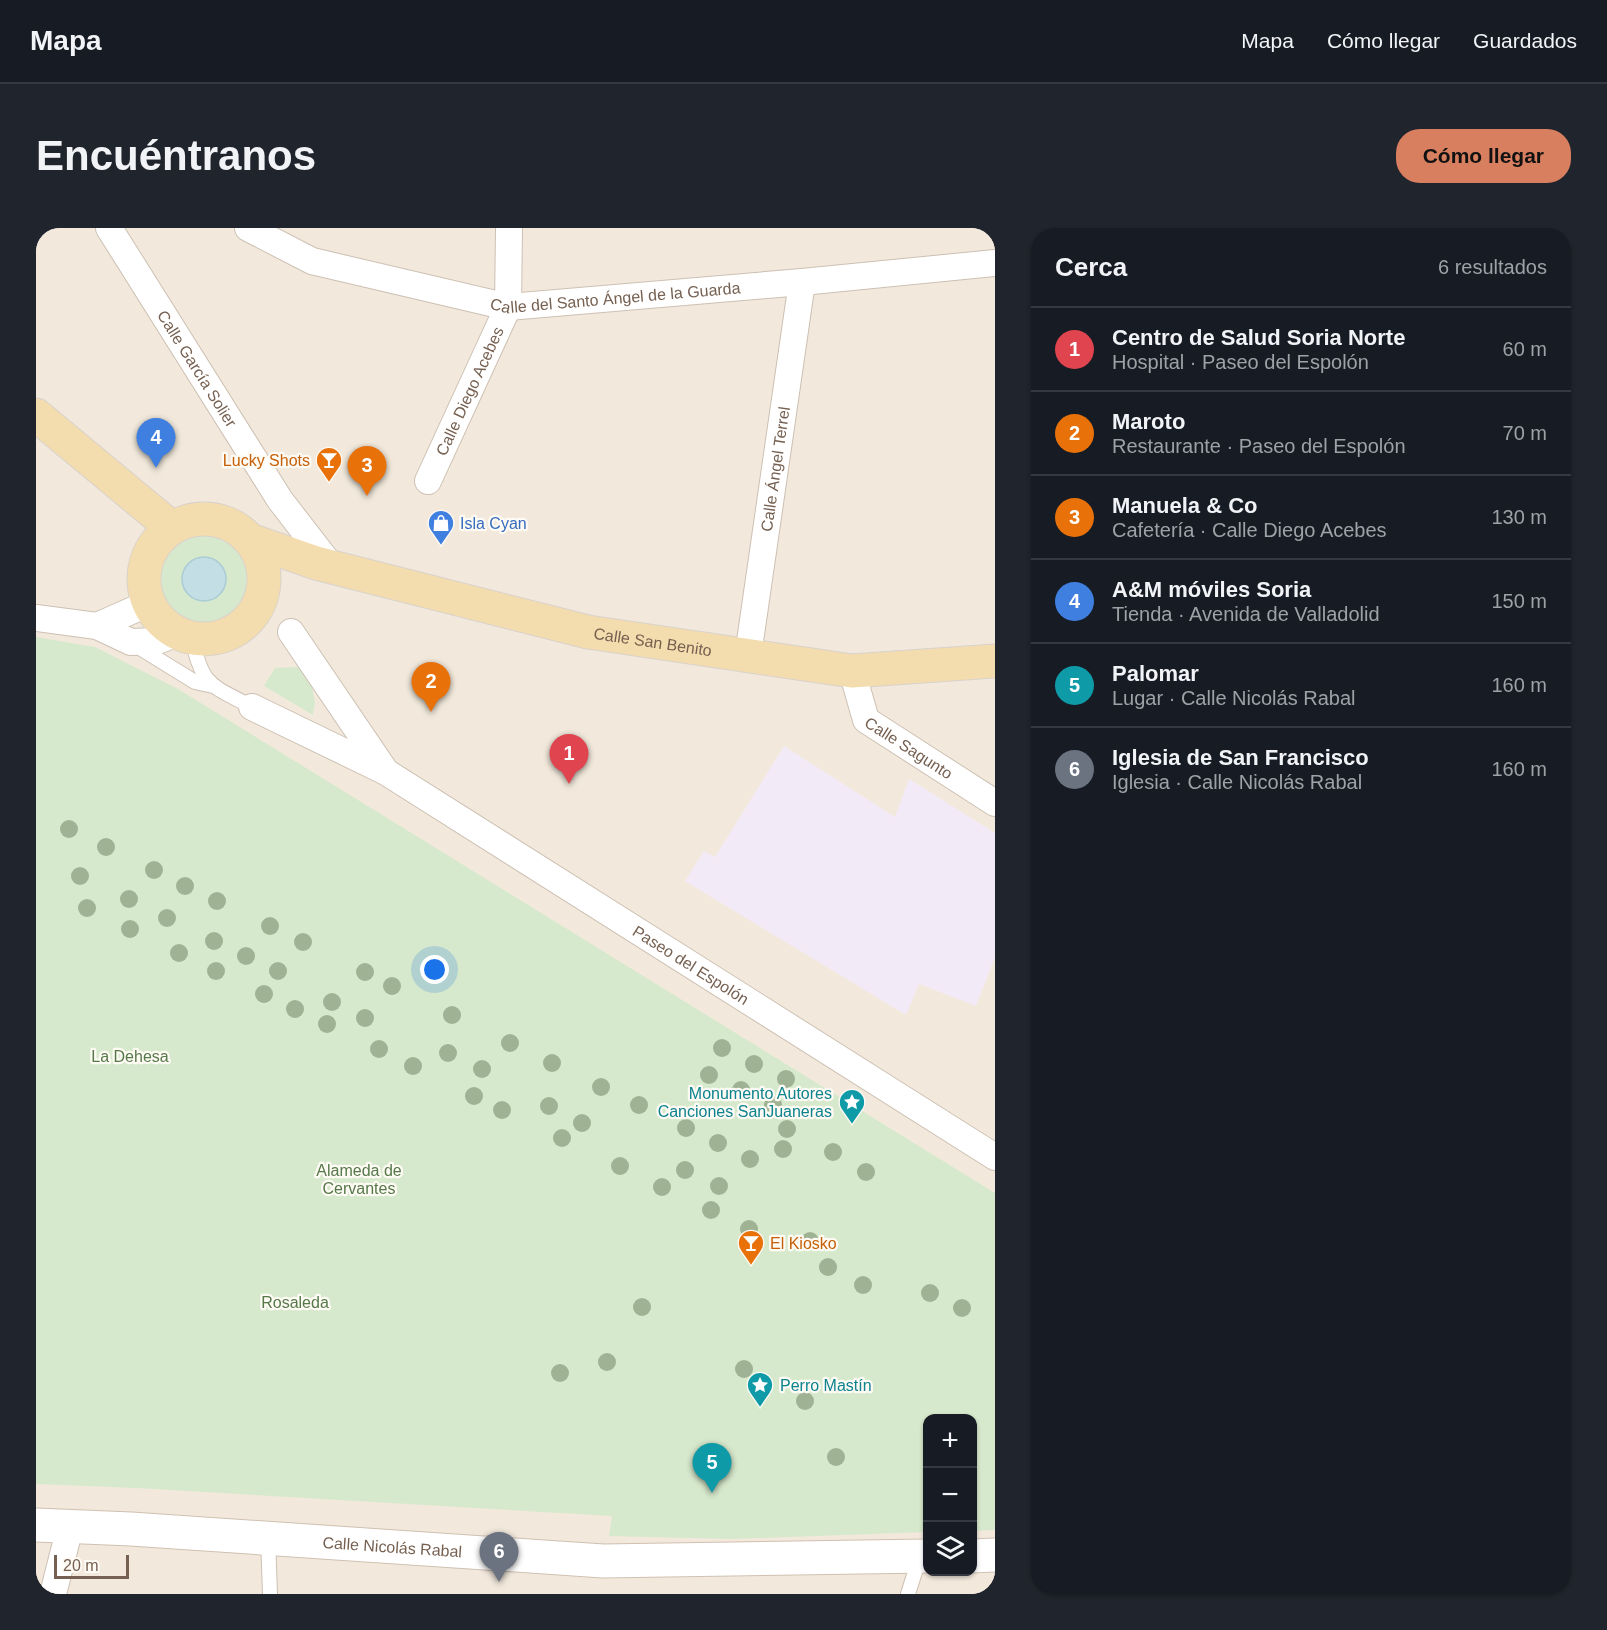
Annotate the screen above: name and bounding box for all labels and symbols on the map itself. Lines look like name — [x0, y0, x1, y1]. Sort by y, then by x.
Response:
street label: Calle del Santo Ángel de la Guarda — [489, 279, 741, 316]
street label: Calle García Solier — [154, 307, 240, 431]
street label: Calle Diego Acebes — [433, 324, 507, 458]
street label: Calle Ángel Terrel — [758, 405, 793, 533]
pin: 4 — [136, 418, 176, 468]
bar icon: Lucky Shots — [314, 445, 344, 483]
pin: 3 — [348, 446, 386, 496]
place label: Lucky Shots — [223, 452, 310, 469]
shop icon: Isla Cyan — [426, 508, 456, 546]
place label: Isla Cyan — [460, 515, 527, 532]
street label: Calle San Benito — [592, 625, 713, 659]
pin: 2 — [412, 662, 450, 712]
street label: Calle Sagunto — [862, 714, 956, 782]
pin: 1 — [550, 734, 588, 784]
street label: Paseo del Espolón — [630, 922, 752, 1008]
your location — [420, 955, 449, 984]
park label: La Dehesa — [91, 1048, 169, 1065]
place label: Monumento Autores Canciones SanJuaneras — [658, 1085, 832, 1120]
place icon: Monumento Autores Canciones SanJuaneras — [837, 1087, 867, 1125]
park label: Alameda de Cervantes — [316, 1162, 402, 1197]
bar icon: El Kiosko — [736, 1228, 766, 1266]
place label: El Kiosko — [770, 1235, 837, 1252]
park label: Rosaleda — [261, 1294, 329, 1311]
place icon: Perro Mastín — [745, 1370, 775, 1408]
place label: Perro Mastín — [780, 1377, 872, 1394]
pin: 5 — [692, 1444, 732, 1493]
pin: 6 — [480, 1532, 518, 1582]
street label: Calle Nicolás Rabal — [322, 1534, 463, 1560]
scale bar — [54, 1552, 129, 1580]

